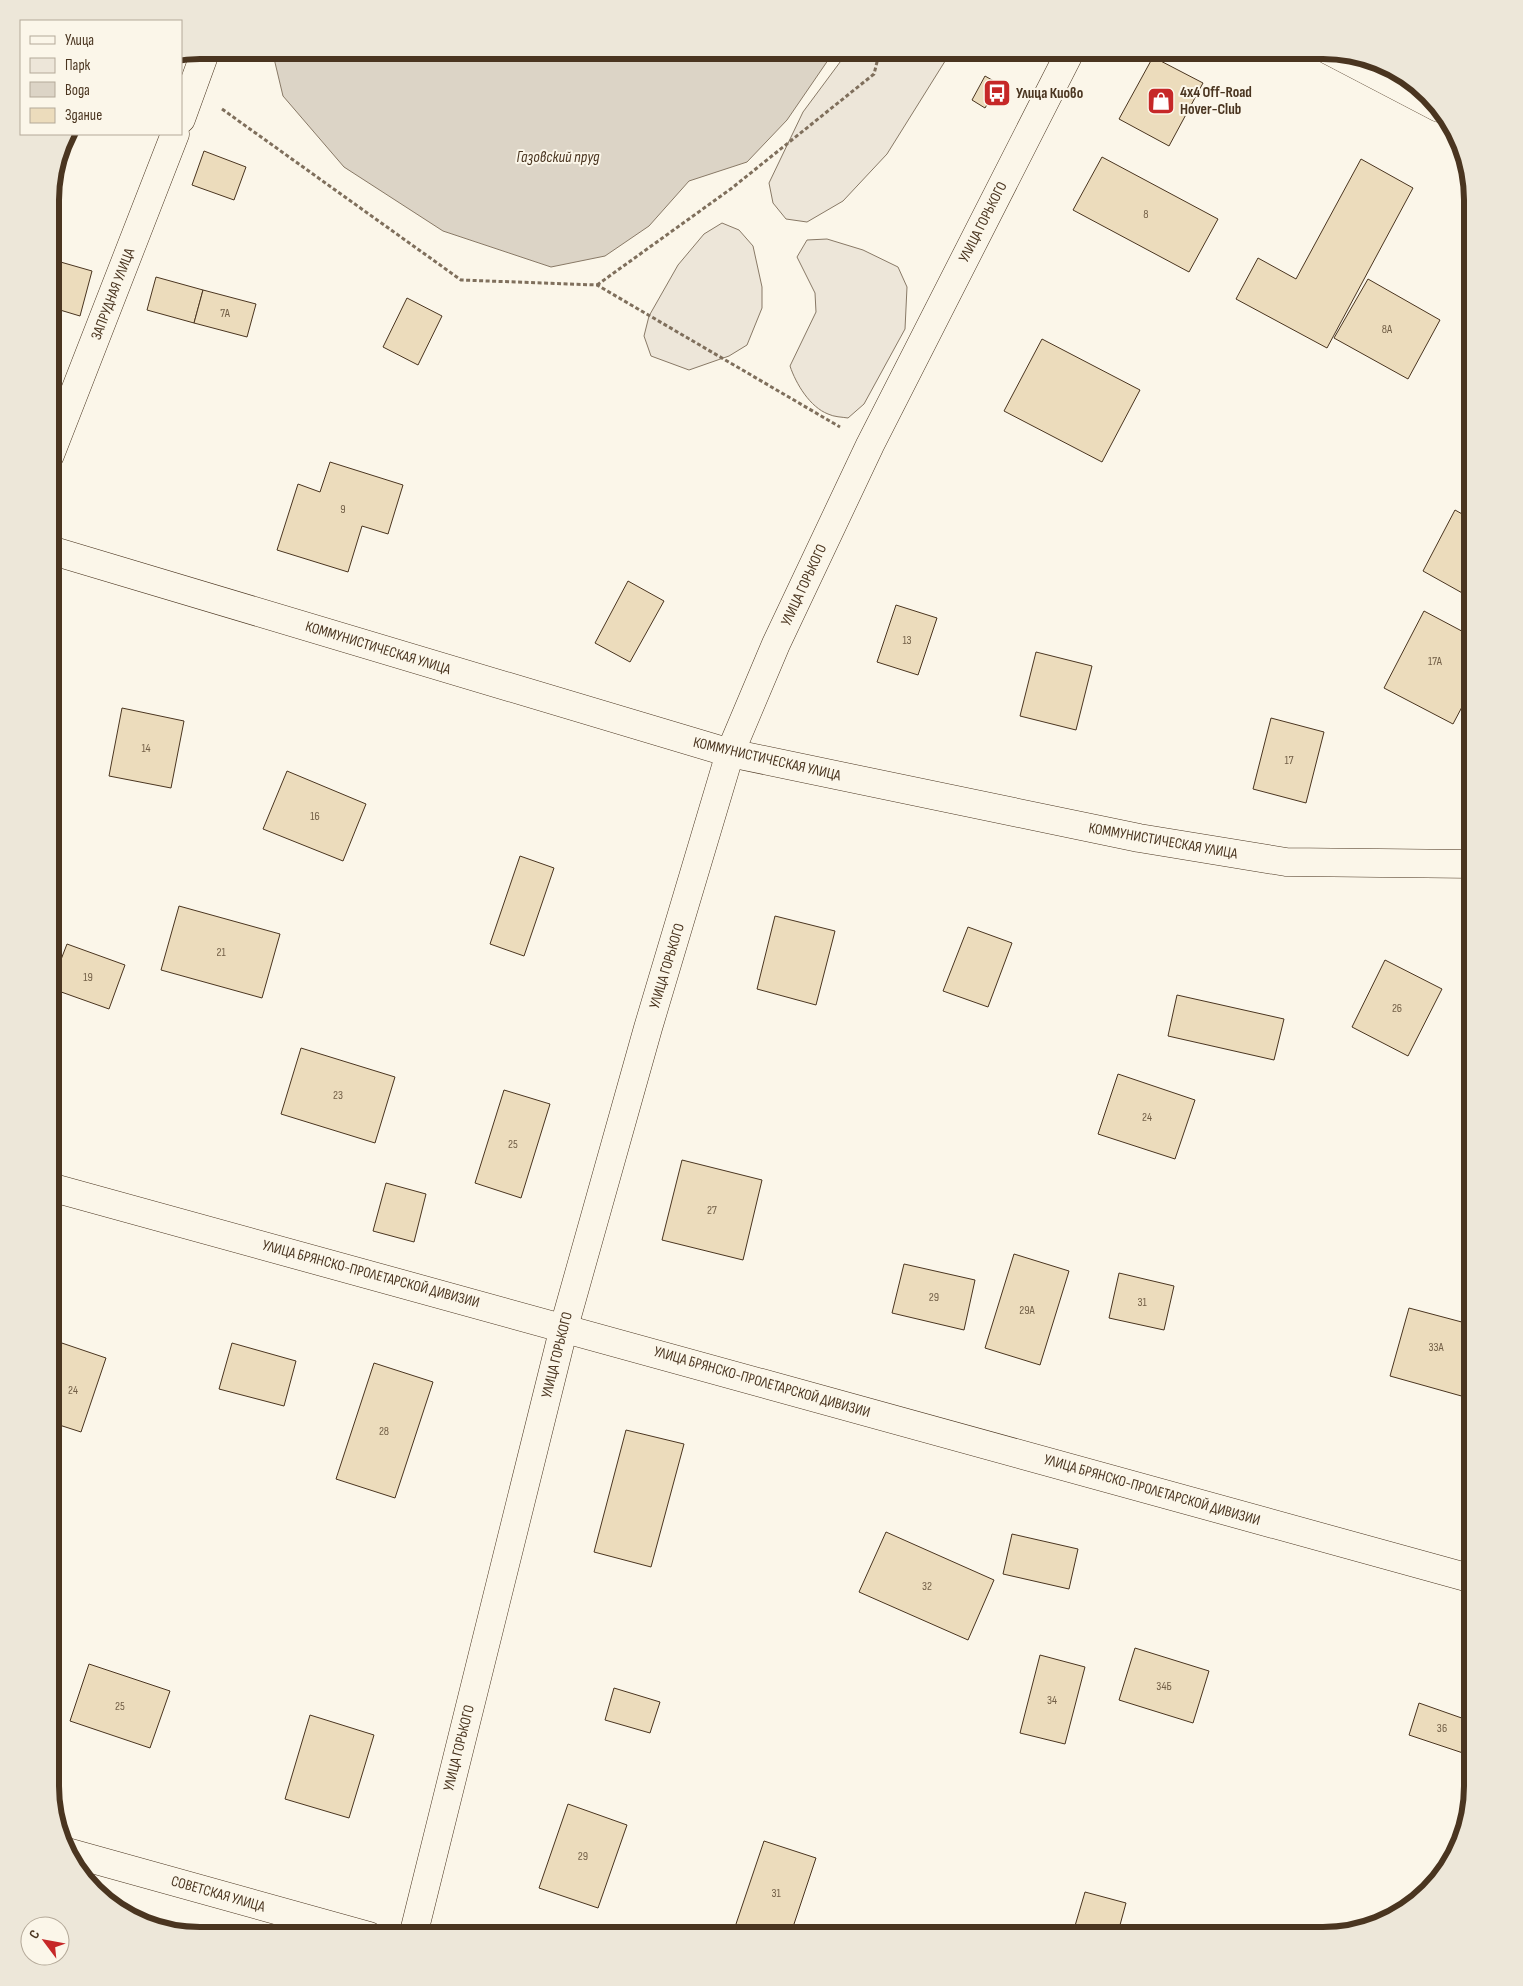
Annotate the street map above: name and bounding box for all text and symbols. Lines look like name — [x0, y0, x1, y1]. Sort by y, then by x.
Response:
legend — [20, 20, 182, 135]
text: Улица — [65, 31, 94, 50]
text: Парк — [65, 56, 91, 75]
bus stop icon: Улица Киово — [982, 78, 1012, 108]
text: Вода — [65, 81, 90, 100]
place label: 4x4 Off-Road Hover-Club — [1180, 83, 1252, 119]
place label: Улица Киово — [1016, 84, 1083, 103]
shop icon: 4x4 Off-Road Hover-Club — [1146, 86, 1176, 116]
text: Здание — [65, 106, 102, 125]
water label: Газовский пруд — [516, 148, 600, 167]
street label: УЛИЦА ГОРЬКОГО — [955, 178, 1011, 266]
house number: 8 — [1143, 207, 1149, 222]
street label: ЗАПРУДНАЯ УЛИЦА — [87, 245, 139, 343]
house number: 7А — [220, 306, 231, 321]
house number: 8А — [1382, 322, 1393, 337]
house number: 9 — [340, 502, 346, 517]
street label: УЛИЦА ГОРЬКОГО — [777, 541, 831, 629]
street label: КОММУНИСТИЧЕСКАЯ УЛИЦА — [303, 617, 454, 679]
house number: 13 — [902, 633, 912, 648]
house number: 17А — [1428, 654, 1443, 669]
street label: КОММУНИСТИЧЕСКАЯ УЛИЦА — [691, 733, 843, 785]
house number: 14 — [141, 741, 151, 756]
house number: 17 — [1285, 753, 1294, 768]
house number: 16 — [310, 809, 320, 824]
street label: КОММУНИСТИЧЕСКАЯ УЛИЦА — [1087, 819, 1240, 864]
street label: УЛИЦА ГОРЬКОГО — [645, 921, 689, 1011]
house number: 21 — [216, 945, 226, 960]
house number: 19 — [83, 970, 93, 985]
house number: 26 — [1392, 1001, 1402, 1016]
house number: 23 — [333, 1088, 343, 1103]
house number: 24 — [1142, 1110, 1152, 1125]
house number: 25 — [508, 1137, 518, 1152]
house number: 27 — [707, 1203, 717, 1218]
street label: УЛИЦА БРЯНСКО-ПРОЛЕТАРСКОЙ ДИВИЗИИ — [260, 1236, 482, 1312]
house number: 29 — [929, 1290, 939, 1305]
house number: 31 — [1137, 1295, 1147, 1310]
house number: 29А — [1019, 1303, 1036, 1318]
street label: УЛИЦА ГОРЬКОГО — [537, 1310, 577, 1400]
house number: 33А — [1428, 1340, 1444, 1355]
street label: УЛИЦА БРЯНСКО-ПРОЛЕТАРСКОЙ ДИВИЗИИ — [652, 1342, 872, 1422]
house number: 24 — [68, 1383, 78, 1398]
house number: 28 — [379, 1424, 389, 1439]
street label: УЛИЦА БРЯНСКО-ПРОЛЕТАРСКОЙ ДИВИЗИИ — [1042, 1450, 1262, 1530]
house number: 32 — [922, 1579, 932, 1594]
house number: 34Б — [1156, 1679, 1172, 1694]
house number: 34 — [1047, 1693, 1057, 1708]
house number: 25 — [115, 1699, 125, 1714]
street label: УЛИЦА ГОРЬКОГО — [439, 1703, 479, 1793]
house number: 36 — [1437, 1721, 1447, 1736]
house number: 29 — [578, 1849, 588, 1864]
street label: СОВЕТСКАЯ УЛИЦА — [169, 1872, 268, 1917]
house number: 31 — [771, 1886, 781, 1901]
north arrow — [20, 1916, 70, 1966]
text: С — [25, 1927, 44, 1942]

